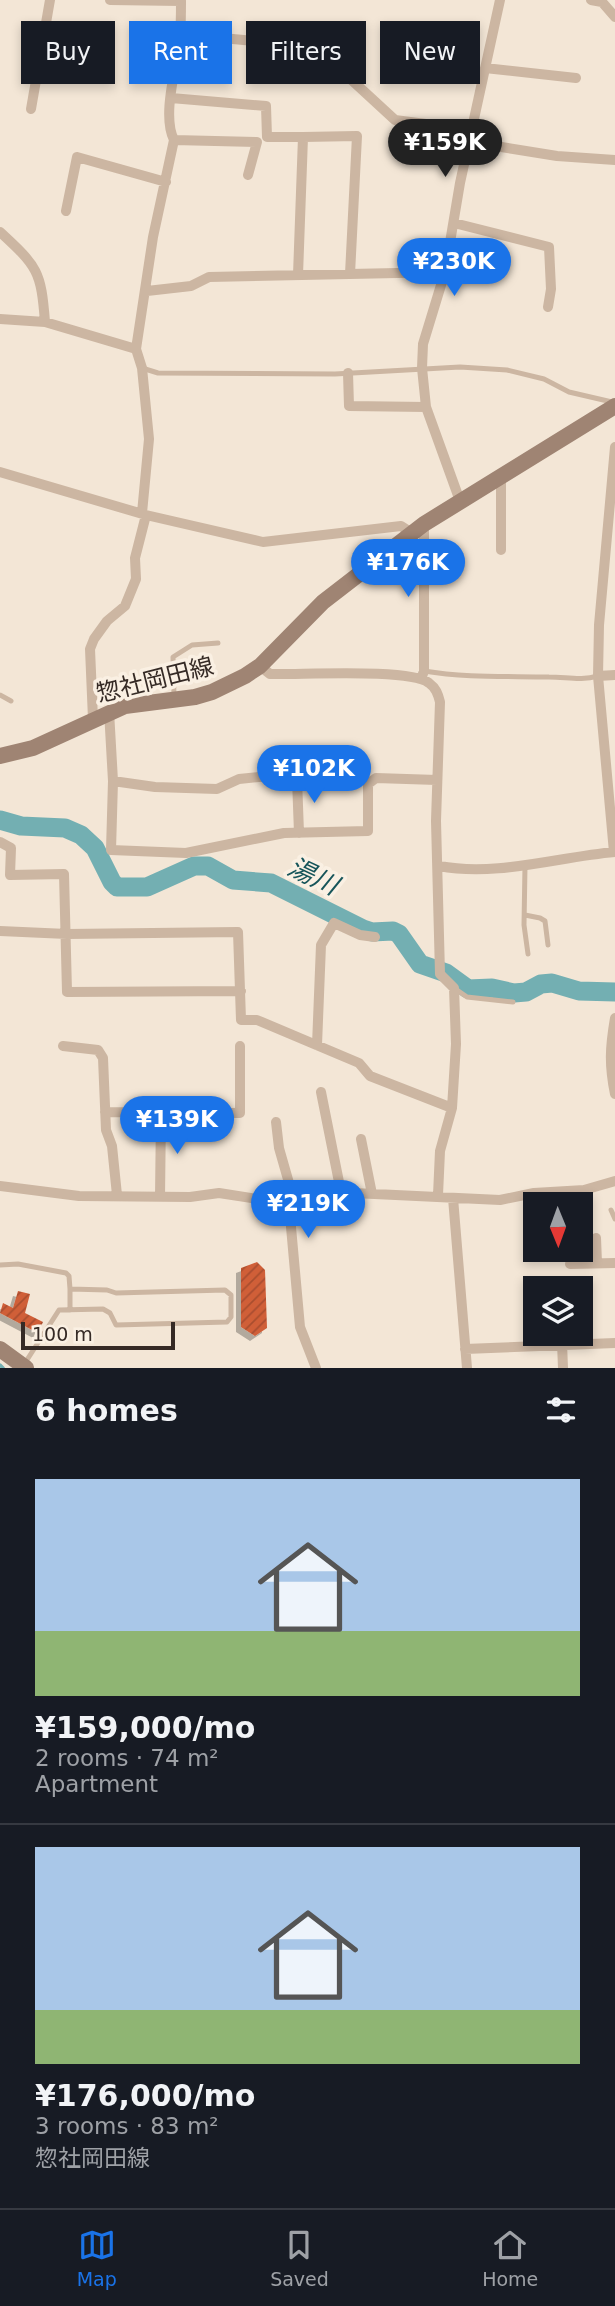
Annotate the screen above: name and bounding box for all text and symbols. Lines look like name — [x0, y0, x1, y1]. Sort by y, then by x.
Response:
chip: Buy — [21, 21, 115, 84]
chip: Rent — [129, 21, 232, 84]
chip: Filters — [246, 21, 366, 84]
chip: New — [380, 21, 480, 84]
pin: ¥159K — [396, 120, 494, 179]
text: ¥159K — [404, 129, 486, 155]
pin: ¥230K — [405, 238, 503, 298]
text: ¥230K — [413, 248, 495, 274]
pin: ¥176K — [359, 540, 457, 599]
text: ¥176K — [367, 549, 449, 575]
street label: 惣社岡田線 — [93, 652, 217, 708]
pin: ¥102K — [265, 746, 363, 805]
text: ¥102K — [273, 755, 355, 781]
water label: 湯川 — [283, 851, 346, 902]
pin: ¥139K — [128, 1096, 226, 1156]
text: ¥139K — [136, 1106, 218, 1132]
pin: ¥219K — [259, 1180, 357, 1240]
text: ¥219K — [267, 1190, 349, 1216]
north arrow — [523, 1192, 593, 1262]
map controls — [523, 1192, 593, 1346]
button: layers — [523, 1276, 593, 1346]
scale bar — [21, 1319, 175, 1351]
text: 100 m — [32, 1323, 93, 1345]
icon: filters — [542, 1391, 580, 1429]
text: 6 homes — [35, 1393, 178, 1428]
icon: home — [245, 1524, 371, 1650]
text: ¥159,000/mo — [35, 1710, 255, 1745]
text: 2 rooms · 74 m² — [35, 1745, 219, 1771]
text: Apartment — [35, 1771, 158, 1797]
icon: home — [245, 1892, 371, 2018]
text: ¥176,000/mo — [35, 2078, 255, 2113]
text: 3 rooms · 83 m² — [35, 2113, 219, 2139]
text: 惣社岡田線 — [35, 2145, 150, 2171]
tab: Map — [77, 2226, 117, 2290]
tab: Saved — [270, 2226, 329, 2290]
tab: Home — [482, 2226, 538, 2290]

